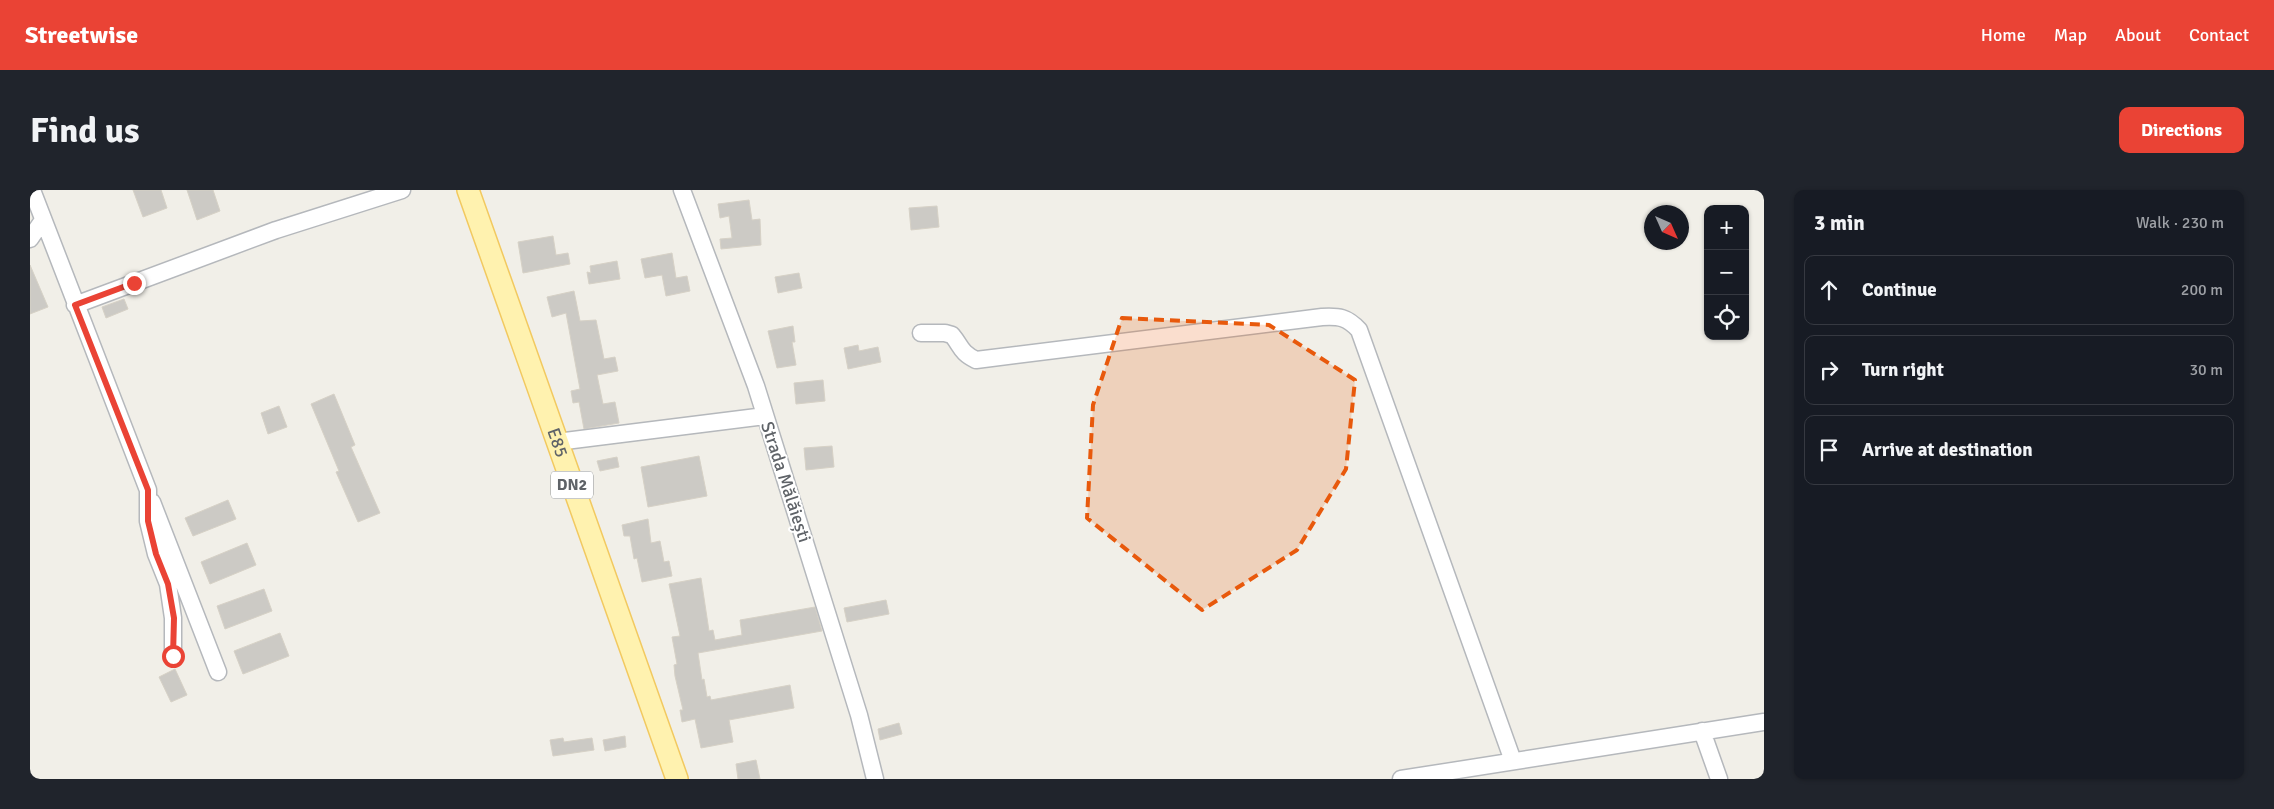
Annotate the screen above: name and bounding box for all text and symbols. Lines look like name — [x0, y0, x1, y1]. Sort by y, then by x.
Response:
text: Streetwise — [25, 20, 138, 50]
text: Home — [1981, 24, 2026, 46]
text: Map — [2054, 24, 2087, 46]
text: About — [2115, 24, 2161, 46]
text: Contact — [2189, 24, 2249, 46]
button: Directions — [2119, 107, 2244, 153]
text: Find us — [30, 109, 140, 152]
north arrow — [1644, 205, 1689, 250]
map controls — [1704, 205, 1749, 340]
button: + — [1704, 205, 1749, 250]
text: 3 min — [1814, 210, 1865, 236]
text: Walk · 230 m — [2136, 213, 2224, 233]
button: − — [1704, 250, 1749, 295]
route end — [123, 272, 146, 295]
icon: ahead — [1815, 276, 1843, 304]
text: Continue — [1862, 278, 1937, 302]
text: 200 m — [2181, 280, 2223, 300]
button: locate — [1704, 295, 1749, 340]
icon: right — [1815, 356, 1843, 384]
text: Turn right — [1862, 358, 1944, 382]
text: 30 m — [2189, 360, 2223, 380]
street label: Strada Mălăiești — [756, 419, 816, 545]
street label: E85 — [542, 425, 573, 460]
icon: arrive — [1815, 436, 1843, 464]
text: Arrive at destination — [1862, 438, 2033, 462]
road number: DN2 — [551, 472, 593, 498]
route start — [162, 645, 185, 668]

